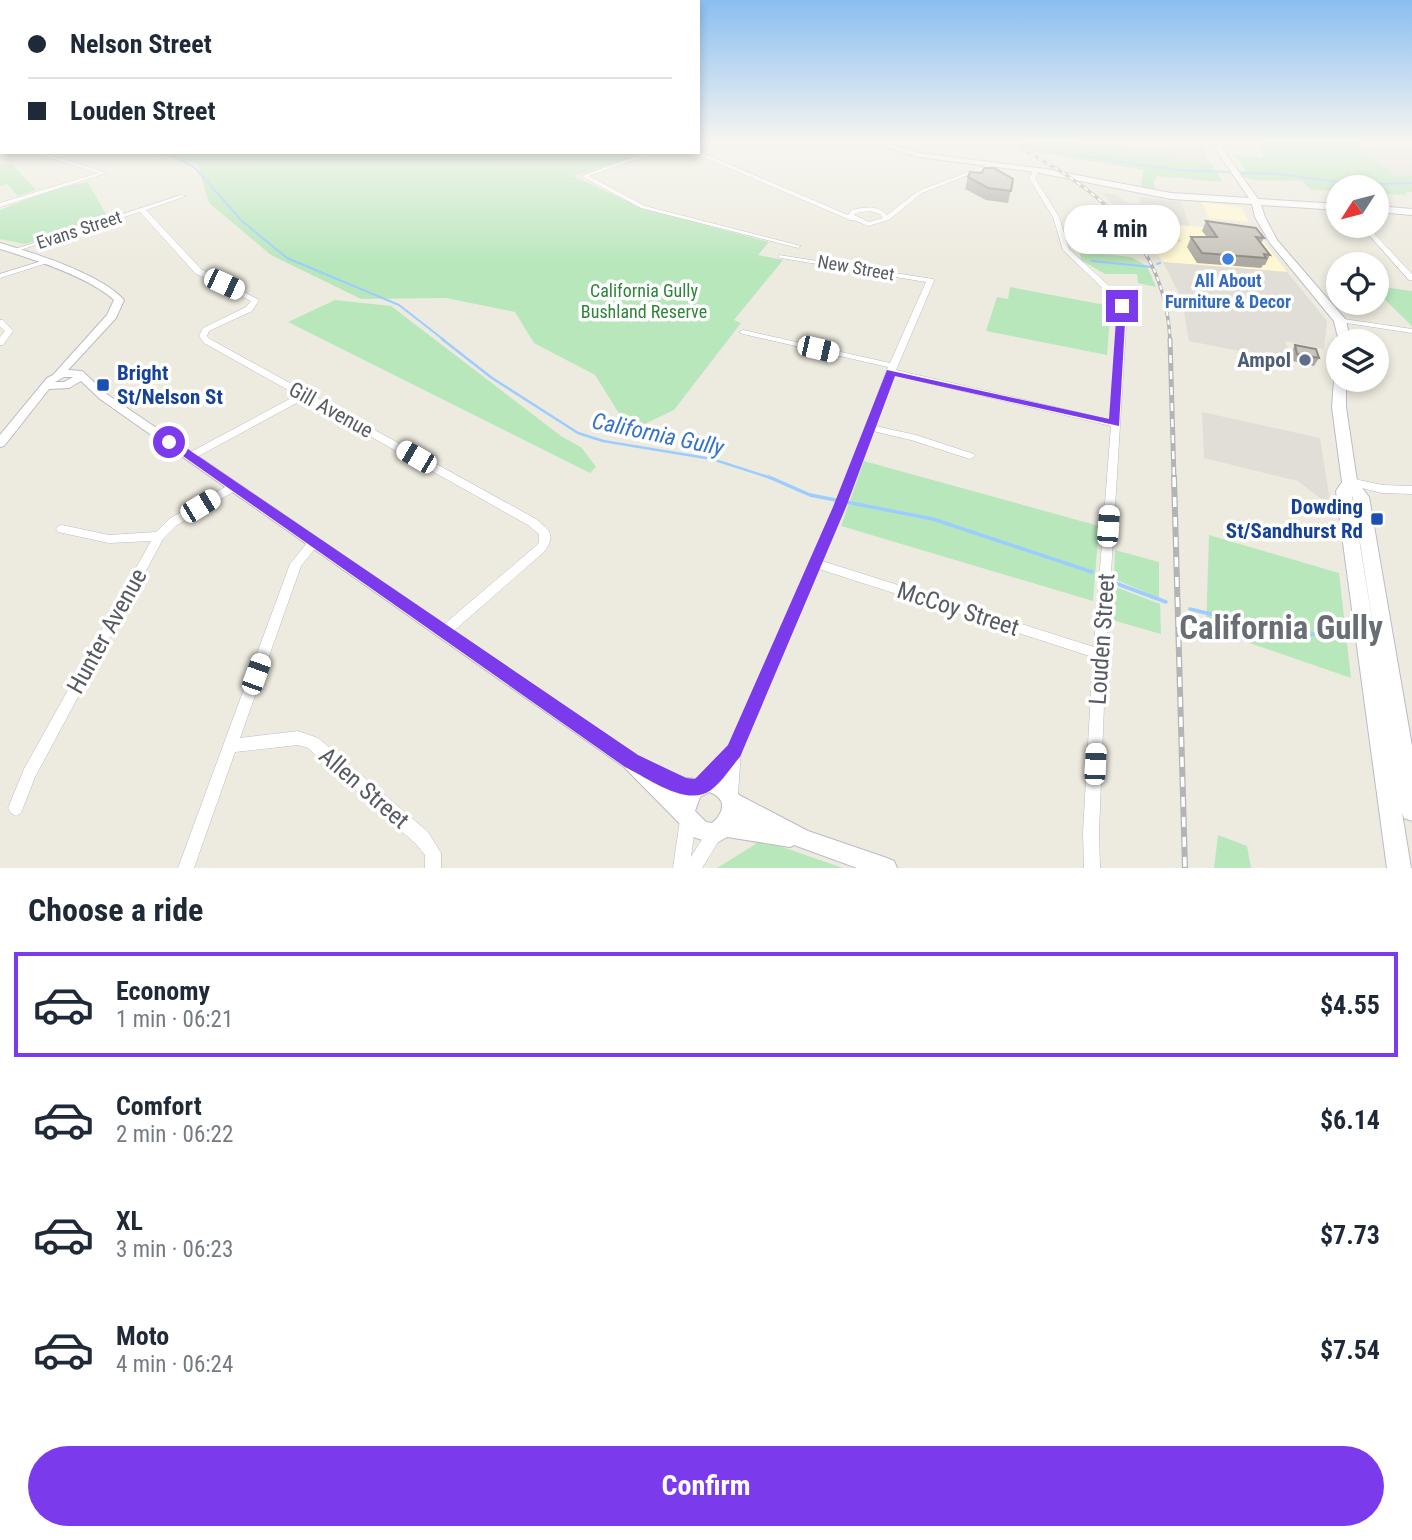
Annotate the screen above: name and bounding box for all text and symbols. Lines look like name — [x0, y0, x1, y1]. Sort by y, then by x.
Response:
text: Nelson Street — [70, 29, 212, 59]
text: Louden Street — [70, 96, 216, 126]
north arrow — [1326, 175, 1390, 238]
map controls — [1326, 175, 1389, 392]
callout: 4 min — [1064, 204, 1180, 254]
street label: Evans Street — [34, 206, 124, 253]
text: 4 min — [1096, 216, 1148, 243]
street label: New Street — [816, 250, 896, 285]
marker: All About Furniture & Decor — [1220, 251, 1236, 267]
button: locate — [1326, 252, 1389, 315]
car — [201, 266, 248, 302]
place label: All About Furniture & Decor — [1165, 270, 1291, 312]
park label: California Gully Bushland Reserve — [581, 280, 707, 322]
route end — [1106, 290, 1138, 322]
button: layers — [1326, 329, 1389, 392]
car — [796, 334, 841, 364]
place label: Ampol — [1237, 348, 1291, 372]
marker: Ampol — [1297, 352, 1313, 368]
place label: Bright St/Nelson St — [117, 361, 223, 409]
marker: Bright St/Nelson St — [95, 377, 111, 393]
street label: Gill Avenue — [285, 377, 377, 443]
water label: California Gully — [590, 407, 727, 462]
route start — [153, 426, 185, 458]
car — [393, 437, 440, 477]
car — [177, 486, 224, 526]
place label: Dowding St/Sandhurst Rd — [1226, 495, 1363, 543]
car — [1097, 504, 1120, 548]
marker: Dowding St/Sandhurst Rd — [1369, 511, 1385, 527]
street label: Hunter Avenue — [61, 564, 153, 698]
street label: Louden Street — [1083, 572, 1121, 706]
street label: McCoy Street — [894, 576, 1022, 642]
district label: California Gully — [1179, 608, 1383, 647]
car — [239, 651, 274, 697]
street label: Allen Street — [314, 742, 414, 834]
car — [1084, 742, 1107, 786]
text: Choose a ride — [28, 891, 203, 929]
icon: car — [32, 973, 95, 1036]
text: Economy — [116, 976, 210, 1006]
text: $4.55 — [1320, 990, 1380, 1020]
text: 1 min · 06:21 — [116, 1006, 233, 1033]
icon: car — [32, 1088, 95, 1151]
text: Comfort — [116, 1091, 202, 1121]
text: $6.14 — [1320, 1105, 1380, 1135]
text: 2 min · 06:22 — [116, 1121, 233, 1148]
icon: car — [32, 1203, 95, 1266]
text: XL — [116, 1206, 143, 1236]
text: $7.73 — [1320, 1220, 1380, 1250]
text: 3 min · 06:23 — [116, 1236, 233, 1263]
icon: car — [32, 1318, 95, 1381]
text: Moto — [116, 1321, 169, 1351]
text: $7.54 — [1320, 1335, 1380, 1365]
text: 4 min · 06:24 — [116, 1351, 233, 1378]
button: Confirm — [28, 1446, 1384, 1526]

